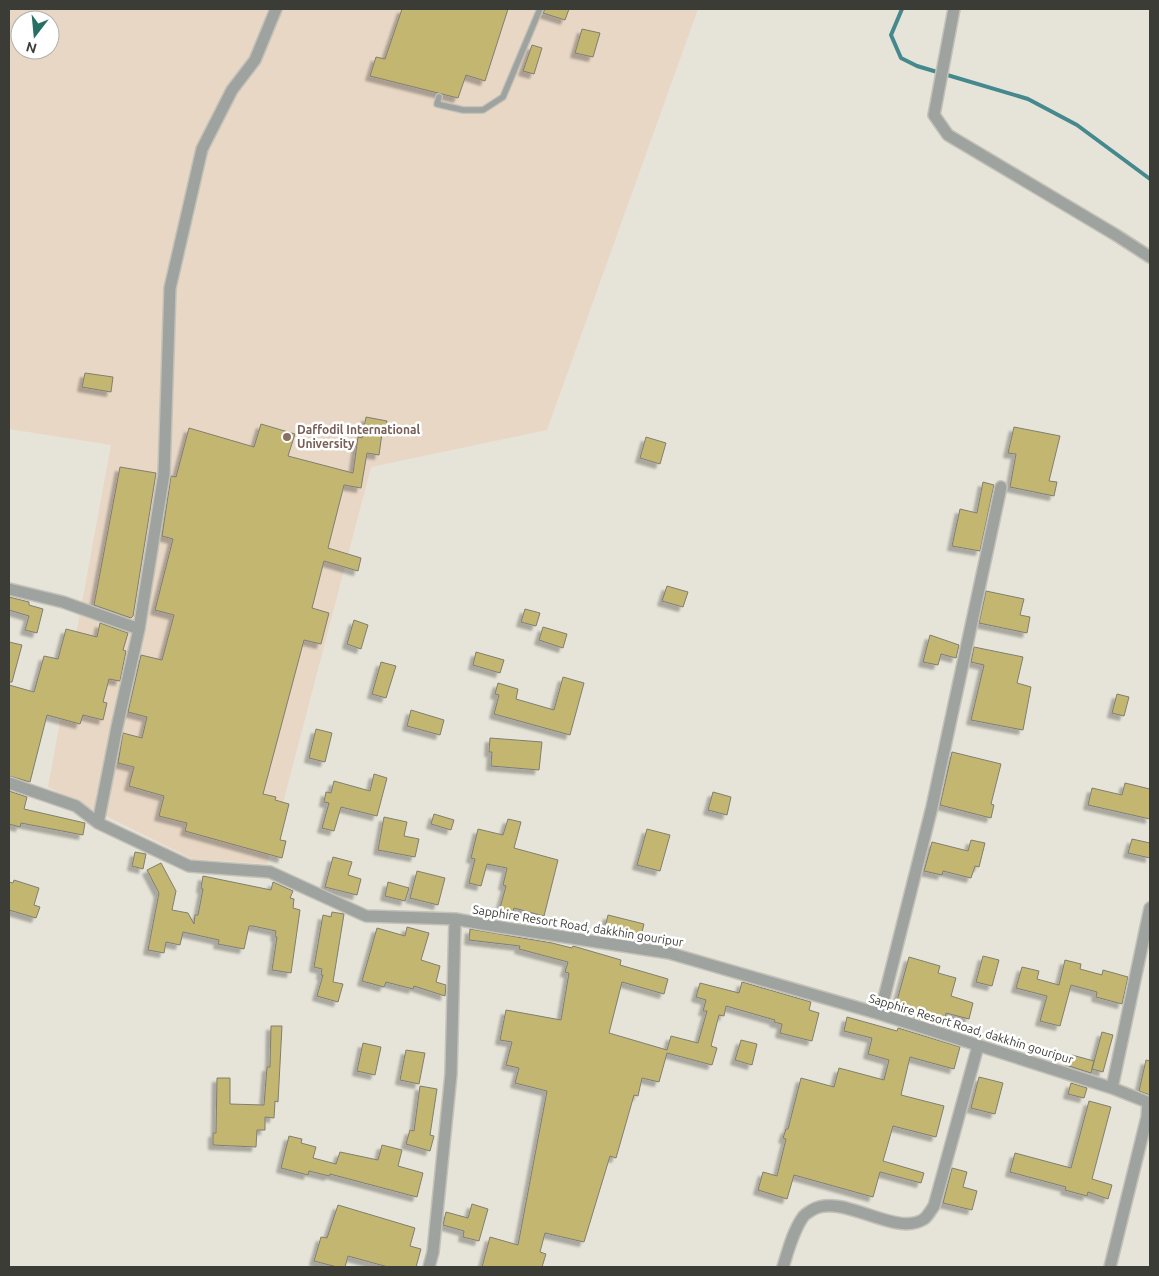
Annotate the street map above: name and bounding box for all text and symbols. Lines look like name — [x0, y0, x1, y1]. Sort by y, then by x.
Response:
north arrow — [10, 10, 60, 60]
text: N — [24, 38, 39, 57]
place label: Daffodil International University — [297, 423, 421, 450]
marker: Daffodil International University — [281, 431, 293, 443]
street label: Sapphire Resort Road, dakkhin gouripur — [472, 902, 685, 949]
street label: Sapphire Resort Road, dakkhin gouripur — [867, 991, 1075, 1066]

